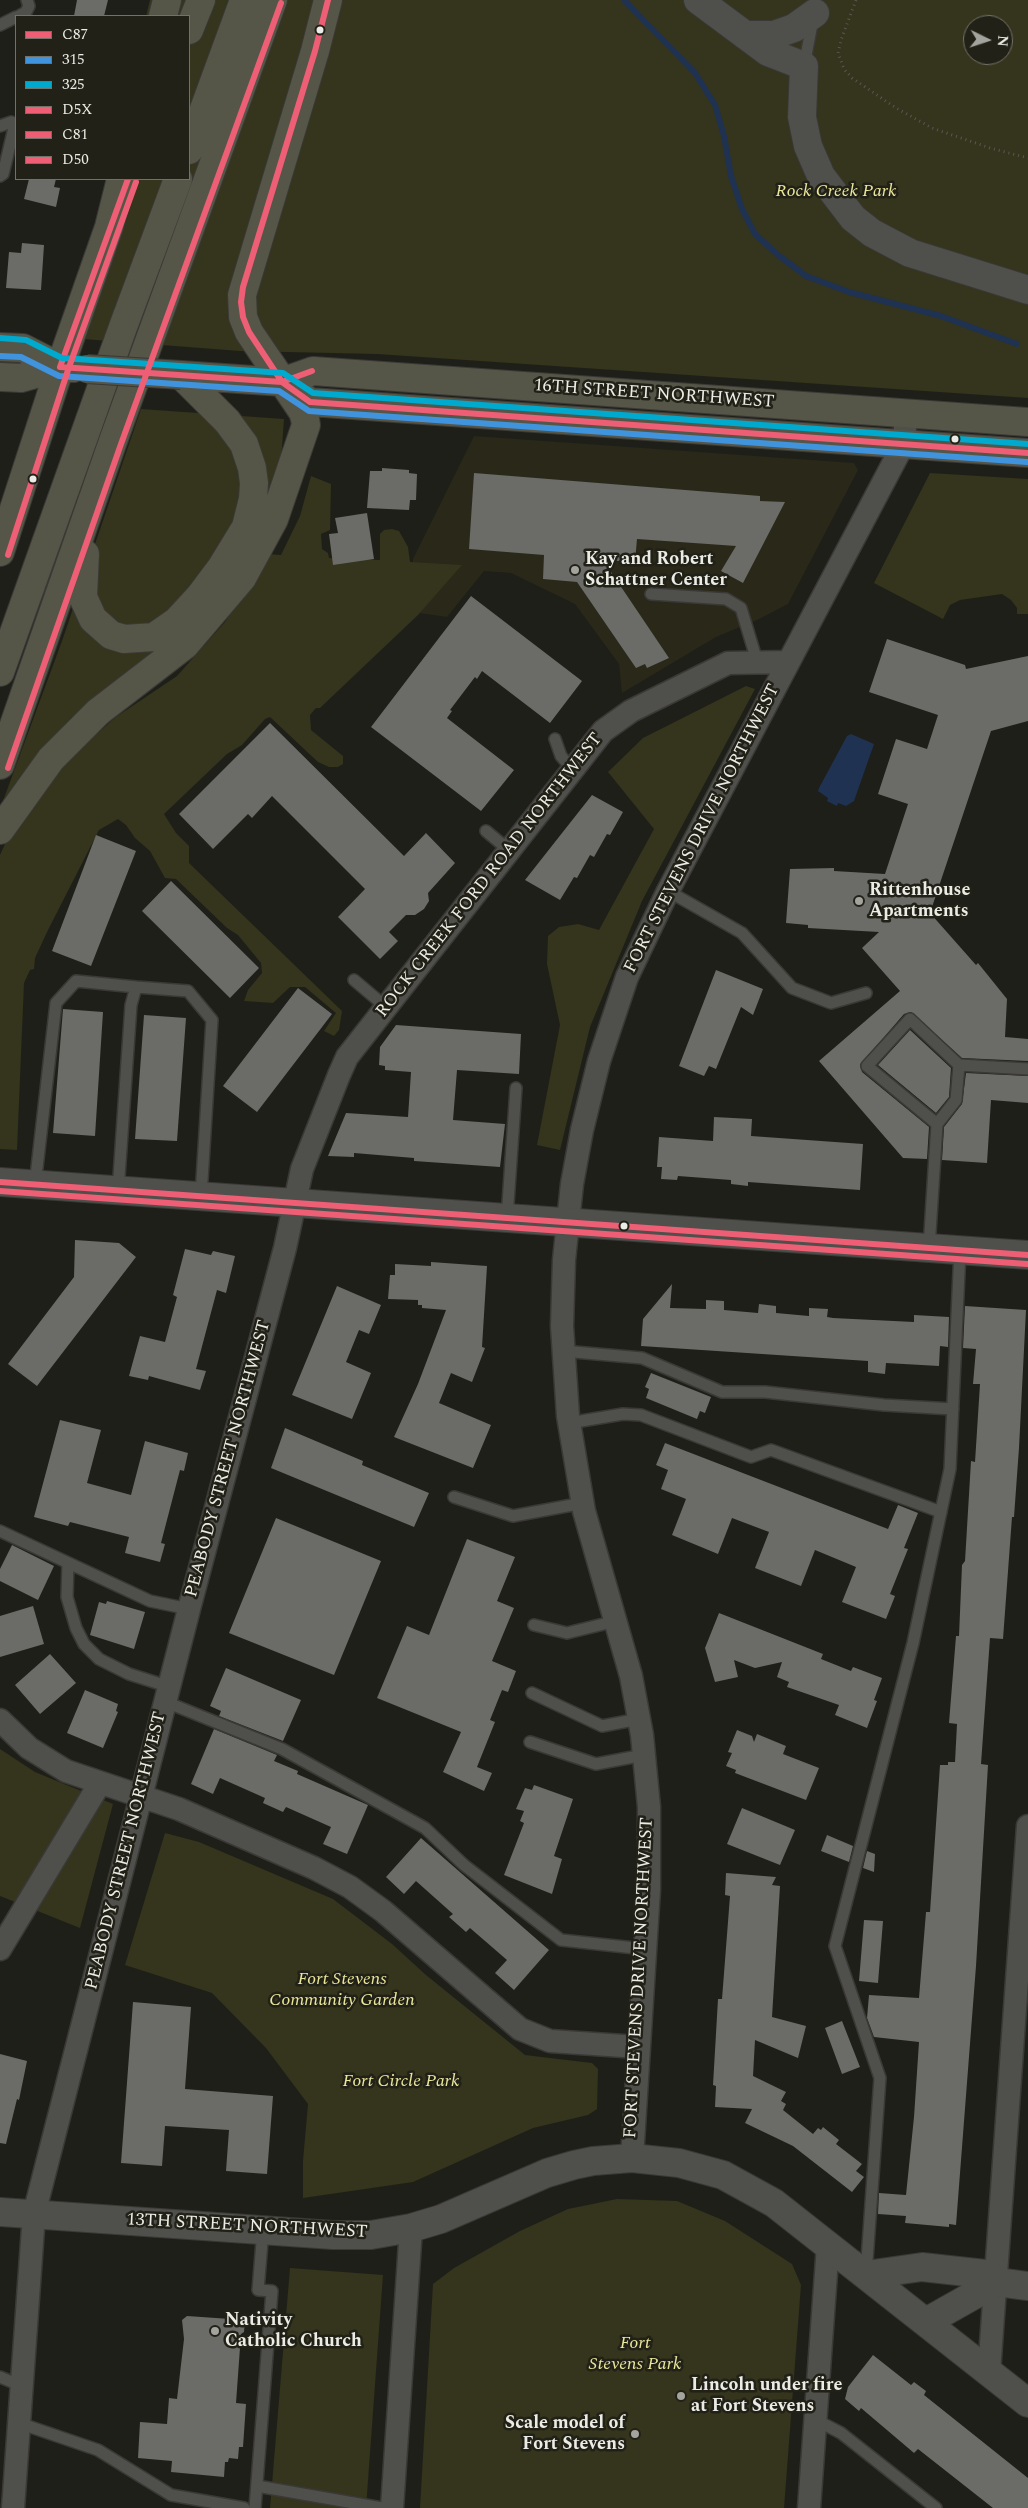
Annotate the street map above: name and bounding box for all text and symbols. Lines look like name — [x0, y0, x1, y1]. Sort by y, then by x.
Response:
legend — [15, 15, 190, 180]
north arrow — [963, 15, 1013, 65]
text: C87 — [62, 23, 88, 46]
unlabelled marker — [315, 25, 325, 35]
text: N — [992, 35, 1013, 47]
text: 315 — [62, 48, 85, 71]
text: 325 — [62, 73, 85, 96]
text: D5X — [62, 98, 92, 121]
text: C81 — [62, 123, 88, 146]
text: D50 — [62, 148, 89, 171]
park label: Rock Creek Park — [776, 181, 896, 203]
street label: 16TH STREET NORTHWEST — [533, 376, 775, 414]
unlabelled marker — [950, 434, 960, 444]
unlabelled marker — [28, 474, 38, 484]
place label: Kay and Robert Schattner Center — [585, 549, 727, 592]
marker: Kay and Robert Schattner Center — [569, 564, 581, 576]
street label: FORT STEVENS DRIVE NORTHWEST — [620, 681, 786, 977]
street label: ROCK CREEK FORD ROAD NORTHWEST — [372, 729, 608, 1023]
place label: Rittenhouse Apartments — [869, 880, 970, 922]
marker: Rittenhouse Apartments — [853, 895, 865, 907]
unlabelled marker — [619, 1221, 629, 1231]
street label: PEABODY STREET NORTHWEST — [182, 1318, 276, 1600]
street label: PEABODY STREET NORTHWEST — [82, 1710, 172, 1992]
street label: FORT STEVENS DRIVE NORTHWEST — [621, 1817, 659, 2139]
park label: Fort Stevens Community Garden — [269, 1969, 415, 2012]
park label: Fort Circle Park — [343, 2071, 459, 2093]
street label: 13TH STREET NORTHWEST — [126, 2210, 368, 2244]
place label: Nativity Catholic Church — [225, 2310, 362, 2352]
marker: Nativity Catholic Church — [209, 2325, 221, 2337]
park label: Fort Stevens Park — [589, 2333, 681, 2376]
place label: Lincoln under fire at Fort Stevens — [691, 2375, 842, 2418]
marker: Lincoln under fire at Fort Stevens — [675, 2390, 687, 2402]
place label: Scale model of Fort Stevens — [505, 2413, 625, 2456]
marker: Scale model of Fort Stevens — [629, 2428, 641, 2440]

